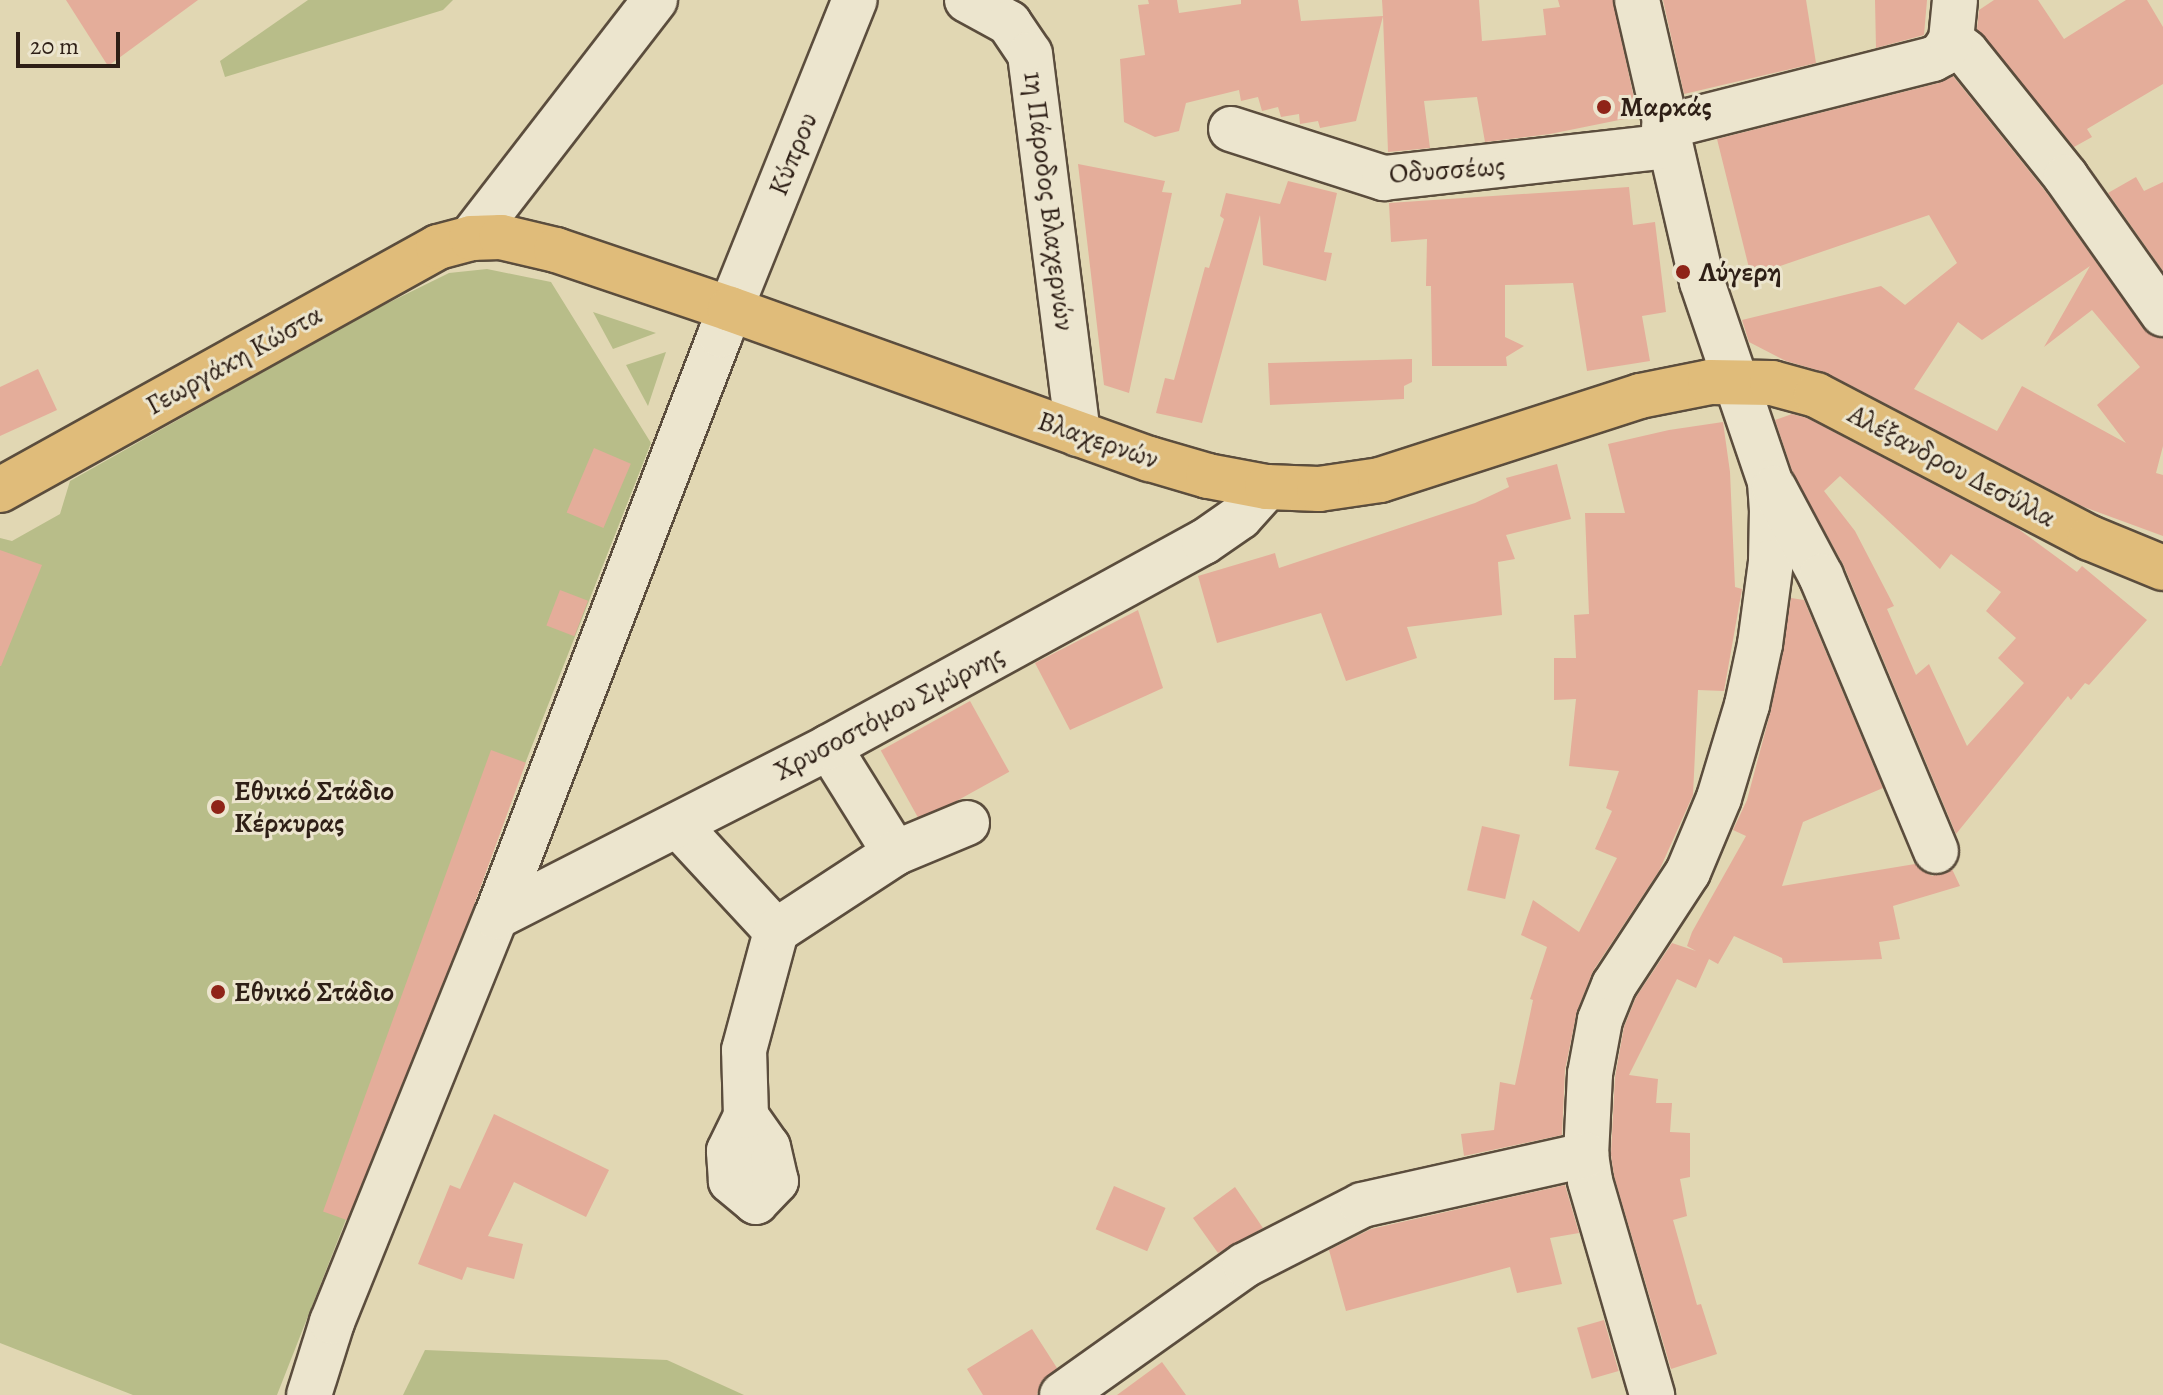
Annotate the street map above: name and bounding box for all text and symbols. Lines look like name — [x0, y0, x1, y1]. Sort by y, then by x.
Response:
scale bar — [20, 16, 124, 66]
text: 20 m — [30, 30, 79, 62]
street label: 1η Πάροδος Βλαχερνών — [1016, 70, 1082, 332]
place label: Μαρκάς — [1620, 90, 1712, 124]
marker: Μαρκάς — [1595, 98, 1613, 116]
street label: Κύπρου — [761, 107, 825, 201]
street label: Οδυσσέως — [1388, 149, 1506, 191]
place label: Λύγερη — [1699, 255, 1782, 289]
marker: Λύγερη — [1674, 263, 1692, 281]
street label: Γεωργάκη Κώστα — [140, 298, 328, 422]
street label: Αλέξανδρου Δεσύλλα — [1842, 397, 2062, 535]
street label: Βλαχερνών — [1033, 404, 1163, 476]
street label: Χρυσοστόμου Σμύρνης — [768, 638, 1010, 788]
place label: Εθνικό Στάδιο Κέρκυρας — [234, 774, 394, 840]
marker: Εθνικό Στάδιο Κέρκυρας — [209, 798, 227, 816]
place label: Εθνικό Στάδιο — [234, 975, 394, 1009]
marker: Εθνικό Στάδιο — [209, 983, 227, 1001]

